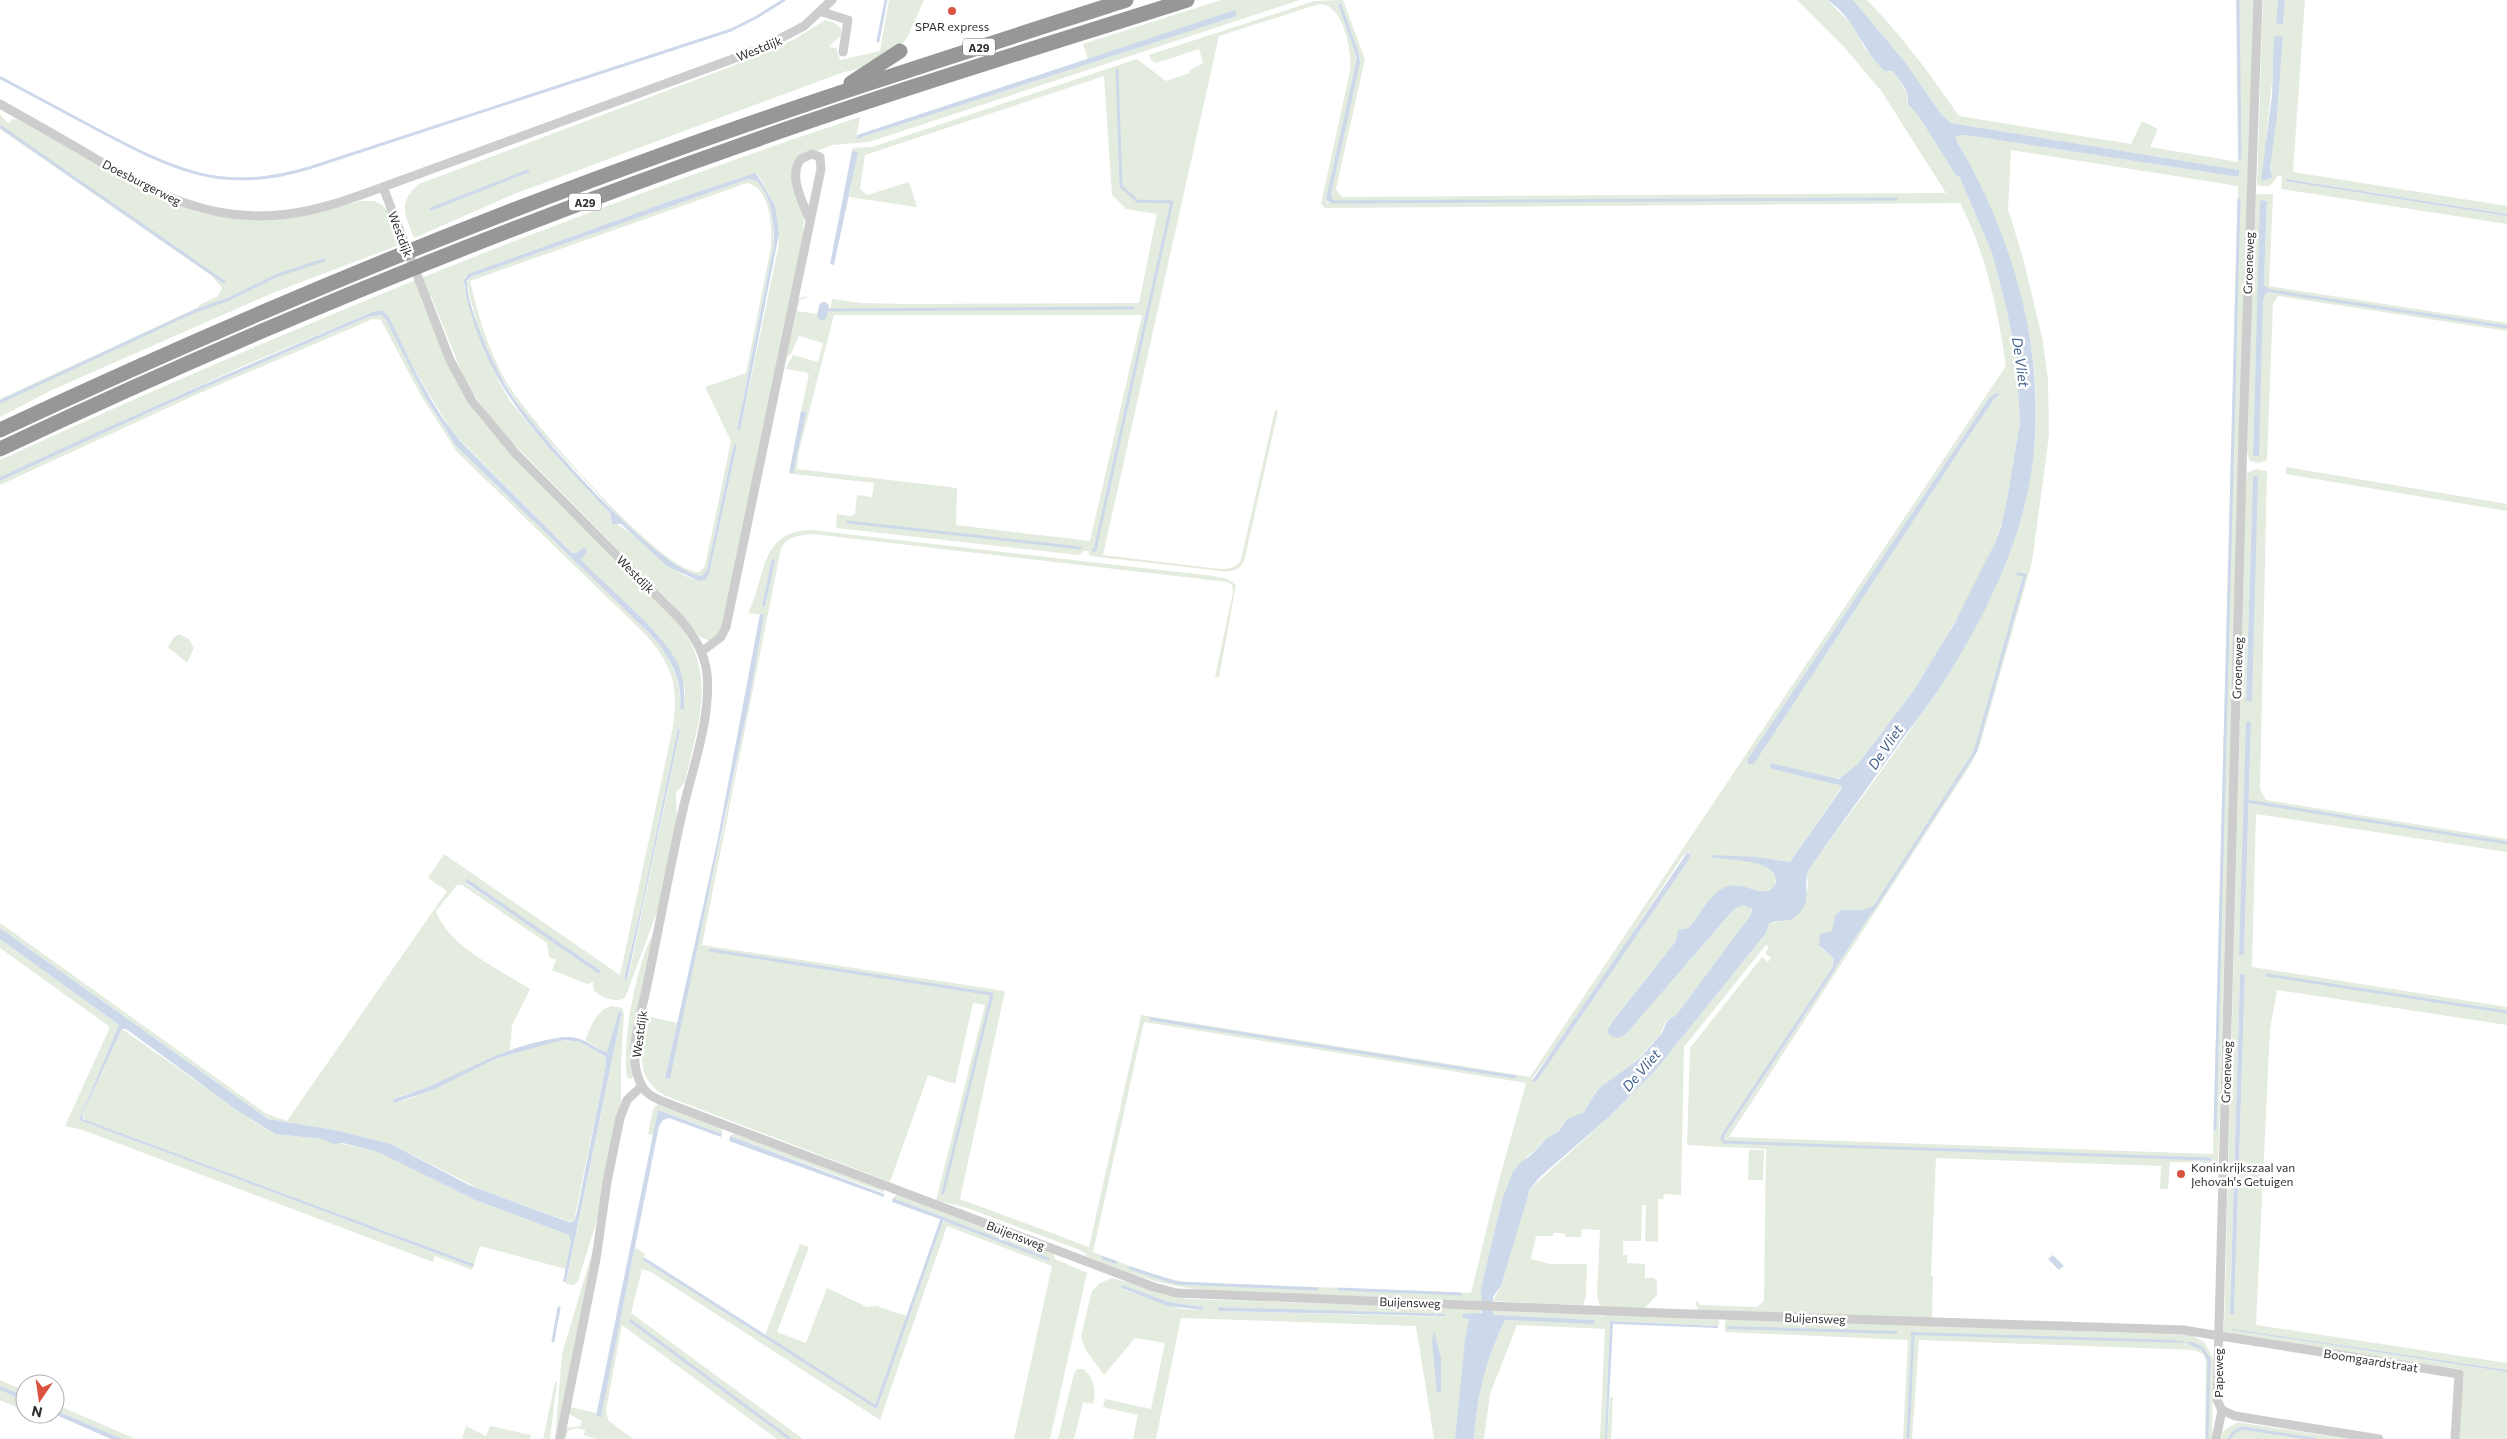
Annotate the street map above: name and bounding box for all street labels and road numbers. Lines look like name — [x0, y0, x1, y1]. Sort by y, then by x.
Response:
street label: Westdijk — [734, 32, 784, 63]
road number: A29 — [963, 38, 995, 56]
street label: Doesburgerweg — [100, 156, 184, 208]
road number: A29 — [569, 193, 601, 210]
street label: Westdijk — [386, 209, 416, 259]
street label: Groeneweg — [2240, 231, 2256, 294]
street label: Westdijk — [614, 552, 658, 596]
street label: Groeneweg — [2229, 636, 2245, 699]
street label: Westdijk — [629, 1009, 649, 1059]
street label: Groeneweg — [2218, 1040, 2234, 1103]
street label: Buijensweg — [985, 1217, 1048, 1253]
street label: Buijensweg — [1379, 1294, 1441, 1310]
street label: Buijensweg — [1784, 1310, 1846, 1326]
street label: Boomgaardstraat — [2323, 1346, 2419, 1374]
street label: Papeweg — [2211, 1348, 2225, 1398]

